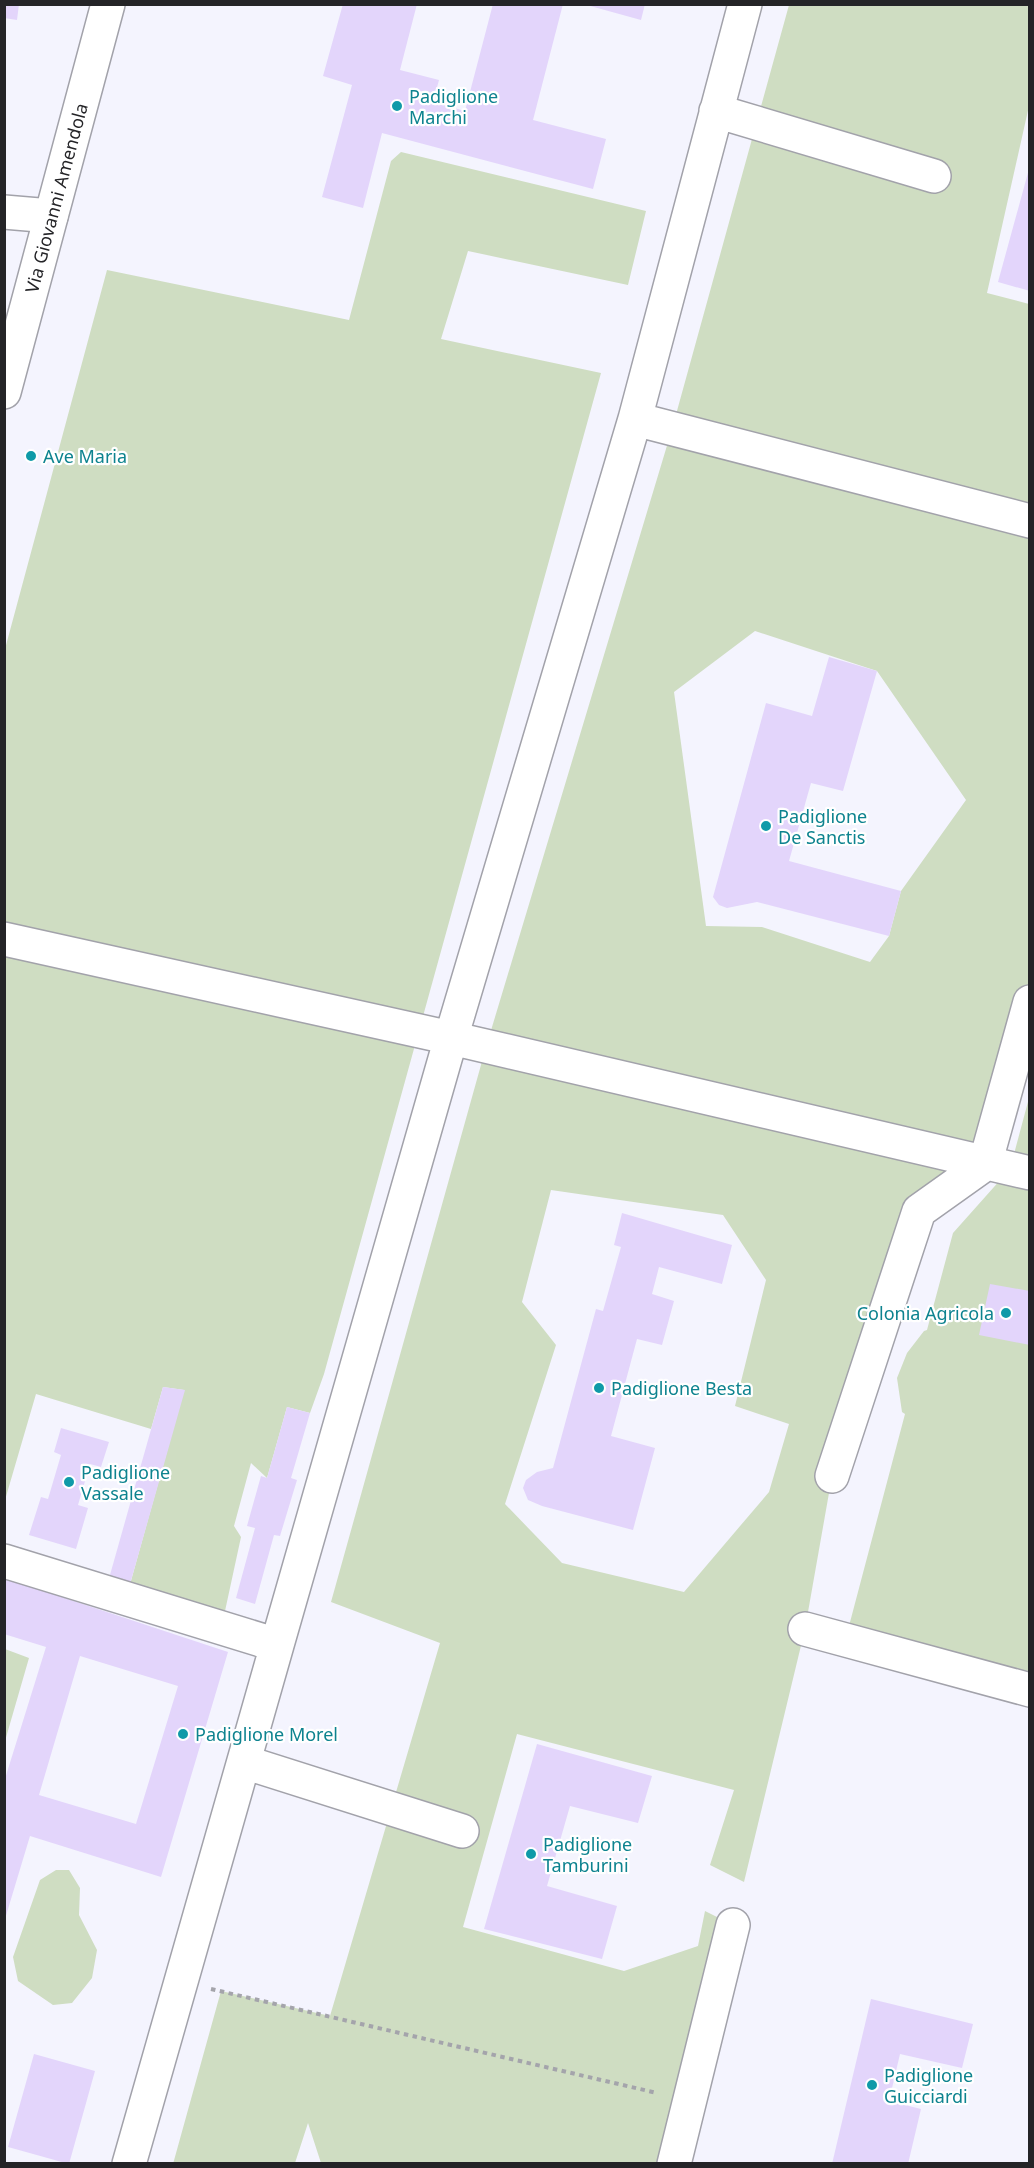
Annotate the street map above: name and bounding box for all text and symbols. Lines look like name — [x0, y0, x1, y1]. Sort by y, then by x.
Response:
place label: Padiglione Marchi — [409, 84, 498, 129]
marker: Padiglione Marchi — [390, 99, 404, 113]
street label: Via Giovanni Amendola — [19, 100, 93, 296]
place label: Ave Maria — [43, 444, 127, 468]
marker: Ave Maria — [24, 449, 38, 463]
place label: Padiglione De Sanctis — [778, 804, 867, 849]
marker: Padiglione De Sanctis — [759, 819, 773, 833]
place label: Colonia Agricola — [857, 1301, 994, 1325]
marker: Colonia Agricola — [999, 1306, 1013, 1320]
place label: Padiglione Besta — [611, 1376, 752, 1400]
marker: Padiglione Besta — [592, 1381, 606, 1395]
place label: Padiglione Vassale — [81, 1460, 170, 1505]
marker: Padiglione Vassale — [62, 1475, 76, 1489]
place label: Padiglione Morel — [195, 1722, 338, 1746]
marker: Padiglione Morel — [176, 1727, 190, 1741]
place label: Padiglione Tamburini — [543, 1832, 632, 1877]
marker: Padiglione Tamburini — [524, 1847, 538, 1861]
place label: Padiglione Guicciardi — [884, 2063, 973, 2108]
marker: Padiglione Guicciardi — [865, 2078, 879, 2092]

